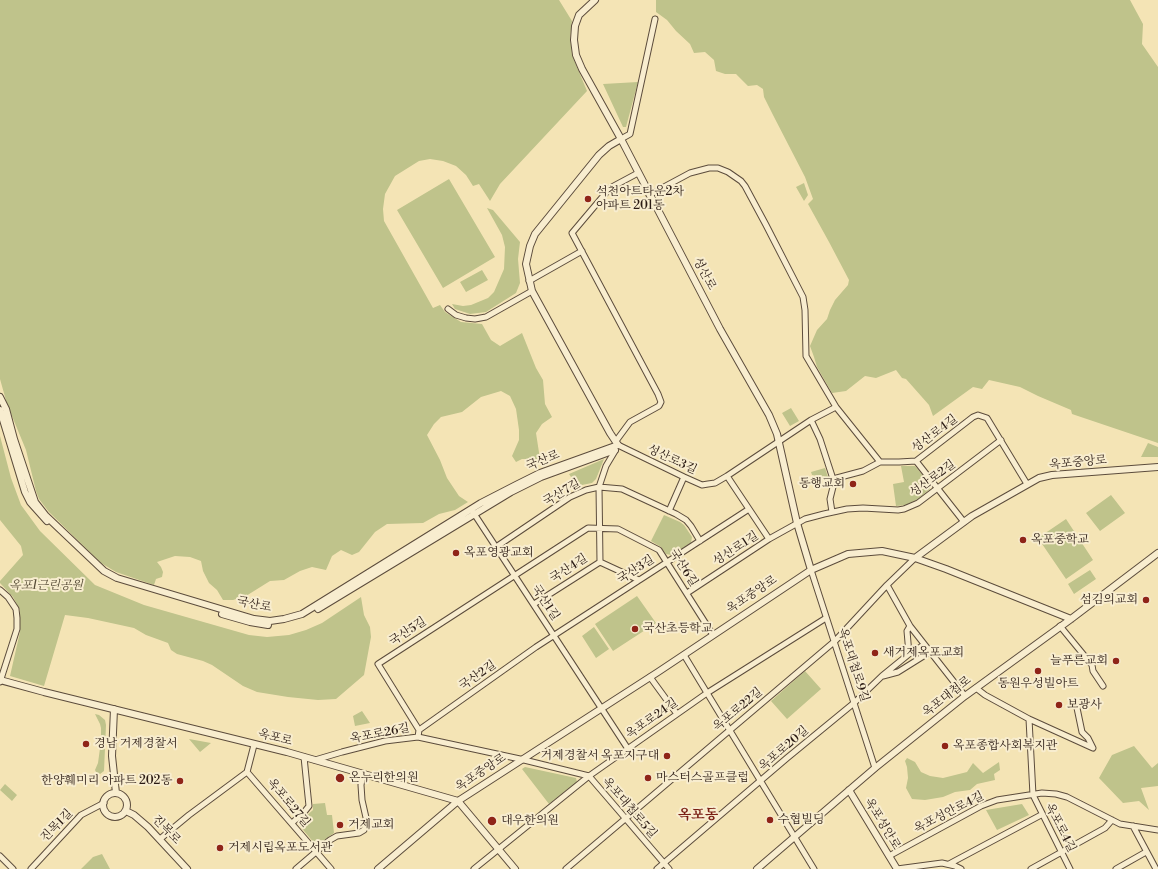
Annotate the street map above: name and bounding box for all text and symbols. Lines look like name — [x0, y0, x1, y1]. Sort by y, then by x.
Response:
place label: 석천아트타운2차 아파트 201동 — [596, 185, 684, 213]
marker: 석천아트타운2차 아파트 201동 — [583, 194, 593, 204]
street label: 성산로 — [689, 255, 719, 293]
street label: 성산로4길 — [909, 412, 961, 456]
street label: 성산로3길 — [645, 442, 699, 478]
street label: 국산로 — [524, 448, 562, 474]
street label: 옥포중앙로 — [1049, 453, 1107, 473]
street label: 성산로2길 — [907, 458, 959, 500]
street label: 국산7길 — [541, 477, 583, 509]
place label: 동행교회 — [799, 477, 845, 491]
marker: 동행교회 — [848, 479, 858, 489]
street label: 성산로1길 — [710, 529, 762, 569]
place label: 옥포중학교 — [1031, 533, 1089, 547]
marker: 옥포중학교 — [1018, 535, 1028, 545]
place label: 옥포영광교회 — [464, 546, 534, 560]
street label: 국산6길 — [666, 546, 700, 590]
marker: 옥포영광교회 — [451, 548, 461, 558]
street label: 국산4길 — [548, 552, 590, 586]
street label: 국산3길 — [615, 553, 657, 587]
street label: 옥포중앙로 — [724, 573, 780, 617]
park label: 옥포1근린공원 — [9, 579, 83, 593]
street label: 국산1길 — [528, 582, 562, 624]
place label: 섬김의교회 — [1080, 593, 1138, 607]
street label: 국산로 — [236, 595, 272, 615]
marker: 섬김의교회 — [1141, 595, 1151, 605]
street label: 국산5길 — [387, 615, 429, 649]
place label: 국산초등학교 — [643, 622, 713, 636]
marker: 국산초등학교 — [630, 624, 640, 634]
street label: 옥포대첩로9길 — [834, 626, 872, 704]
place label: 새거제옥포교회 — [883, 646, 964, 660]
marker: 새거제옥포교회 — [870, 648, 880, 658]
place label: 늘푸른교회 — [1050, 654, 1108, 668]
marker: 늘푸른교회 — [1111, 656, 1121, 666]
street label: 국산2길 — [457, 658, 499, 694]
marker: 동원우성빌아트 — [1033, 666, 1043, 676]
street label: 옥포대첩로 — [920, 673, 974, 721]
place label: 동원우성빌아트 — [997, 677, 1079, 691]
street label: 옥포로22길 — [710, 685, 766, 735]
street label: 옥포로24길 — [623, 696, 681, 742]
place label: 보광사 — [1067, 698, 1102, 712]
marker: 보광사 — [1054, 700, 1064, 710]
street label: 옥포로26길 — [349, 721, 411, 747]
street label: 옥포로20길 — [756, 724, 812, 774]
street label: 옥포로 — [256, 727, 294, 749]
place label: 경남 거제경찰서 — [94, 737, 178, 751]
marker: 경남 거제경찰서 — [81, 739, 91, 749]
place label: 옥포종합사회복지관 — [953, 739, 1057, 753]
marker: 옥포종합사회복지관 — [940, 741, 950, 751]
place label: 거제경찰서 옥포지구대 — [541, 749, 659, 763]
street label: 옥포중앙로 — [453, 751, 509, 795]
marker: 거제경찰서 옥포지구대 — [662, 751, 672, 761]
place label: 온누리한의원 — [349, 771, 419, 785]
place label: 마스터스골프클럽 — [656, 771, 749, 785]
marker: 온누리한의원 — [334, 772, 346, 784]
marker: 마스터스골프클럽 — [643, 773, 653, 783]
place label: 한양훼미리 아파트 202동 — [41, 774, 172, 788]
street label: 옥포대첩로5길 — [599, 775, 659, 841]
marker: 한양훼미리 아파트 202동 — [175, 776, 185, 786]
street label: 옥포로27길 — [263, 776, 313, 830]
street label: 옥포성안로4길 — [912, 789, 986, 837]
street label: 옥포성안로 — [861, 795, 903, 853]
street label: 옥포로4길 — [1041, 801, 1079, 855]
street label: 진목1길 — [38, 807, 76, 845]
district label: 옥포동 — [678, 808, 718, 824]
street label: 진목로 — [149, 812, 183, 848]
place label: 수협빌딩 — [778, 813, 824, 827]
place label: 대우한의원 — [501, 814, 559, 828]
marker: 대우한의원 — [486, 815, 498, 827]
marker: 수협빌딩 — [765, 815, 775, 825]
place label: 거제교회 — [348, 818, 394, 832]
marker: 거제교회 — [335, 820, 345, 830]
place label: 거제시립옥포도서관 — [228, 841, 332, 855]
marker: 거제시립옥포도서관 — [215, 843, 225, 853]

